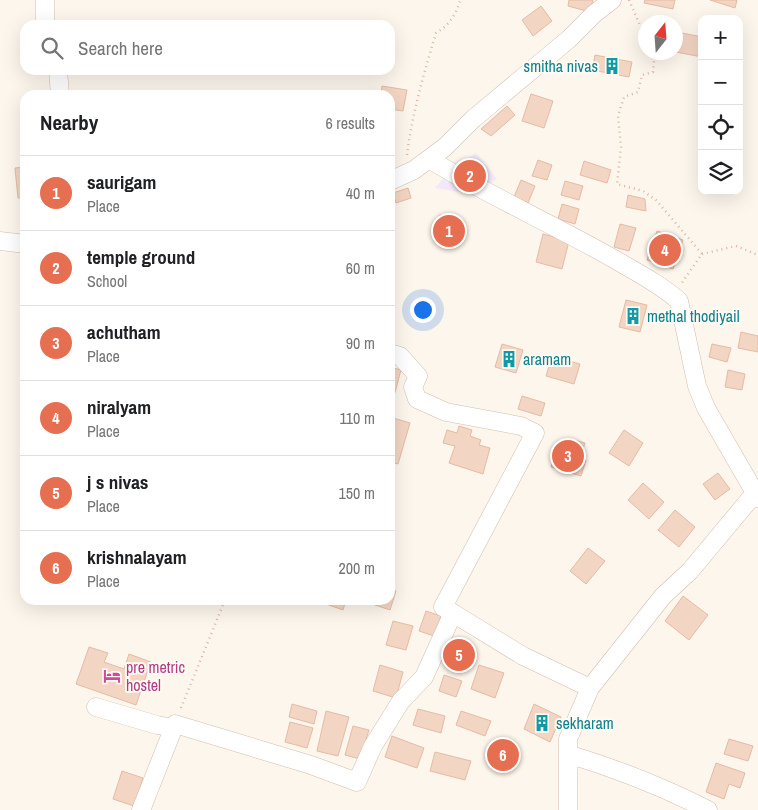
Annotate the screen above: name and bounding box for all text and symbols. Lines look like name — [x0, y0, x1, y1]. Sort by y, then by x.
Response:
north arrow — [638, 15, 683, 60]
map controls — [698, 15, 743, 195]
button: + — [698, 15, 743, 60]
search box — [20, 20, 395, 75]
icon: search — [38, 34, 66, 62]
text: Search here — [78, 35, 163, 61]
place label: smitha nivas — [524, 55, 598, 77]
building icon: smitha nivas — [602, 56, 622, 76]
button: − — [698, 60, 743, 105]
button: locate — [698, 105, 743, 150]
text: Nearby — [40, 108, 98, 137]
text: 6 results — [325, 112, 375, 134]
button: layers — [698, 150, 743, 195]
pin: 2 — [454, 157, 486, 195]
text: saurigam — [87, 169, 156, 195]
text: 1 — [52, 182, 60, 204]
text: 40 m — [346, 182, 375, 204]
text: Place — [87, 195, 120, 217]
pin: 1 — [433, 212, 465, 250]
pin: 4 — [649, 231, 681, 269]
text: temple ground — [87, 244, 195, 270]
text: 2 — [52, 257, 60, 279]
text: 60 m — [346, 257, 375, 279]
text: School — [87, 270, 127, 292]
your location — [410, 297, 436, 323]
place label: methal thodiyail — [647, 305, 740, 327]
building icon: methal thodiyail — [623, 306, 643, 326]
text: achutham — [87, 319, 161, 345]
text: 3 — [52, 332, 60, 354]
text: 90 m — [346, 332, 375, 354]
text: Place — [87, 345, 120, 367]
place label: aramam — [523, 348, 571, 370]
building icon: aramam — [499, 349, 519, 369]
text: niralyam — [87, 394, 151, 420]
text: 4 — [52, 407, 60, 429]
text: 110 m — [339, 407, 375, 429]
text: Place — [87, 420, 120, 442]
pin: 3 — [552, 437, 584, 475]
text: j s nivas — [87, 469, 149, 495]
text: 5 — [52, 482, 60, 504]
text: 150 m — [339, 482, 375, 504]
text: Place — [87, 495, 120, 517]
text: krishnalayam — [87, 544, 187, 570]
text: 6 — [52, 557, 60, 579]
text: 200 m — [339, 557, 375, 579]
text: Place — [87, 570, 120, 592]
pin: 5 — [443, 636, 475, 674]
place label: pre metric hostel — [126, 656, 185, 696]
hotel icon: pre metric hostel — [102, 666, 122, 686]
place label: sekharam — [556, 712, 614, 734]
building icon: sekharam — [532, 713, 552, 733]
pin: 6 — [487, 736, 519, 774]

